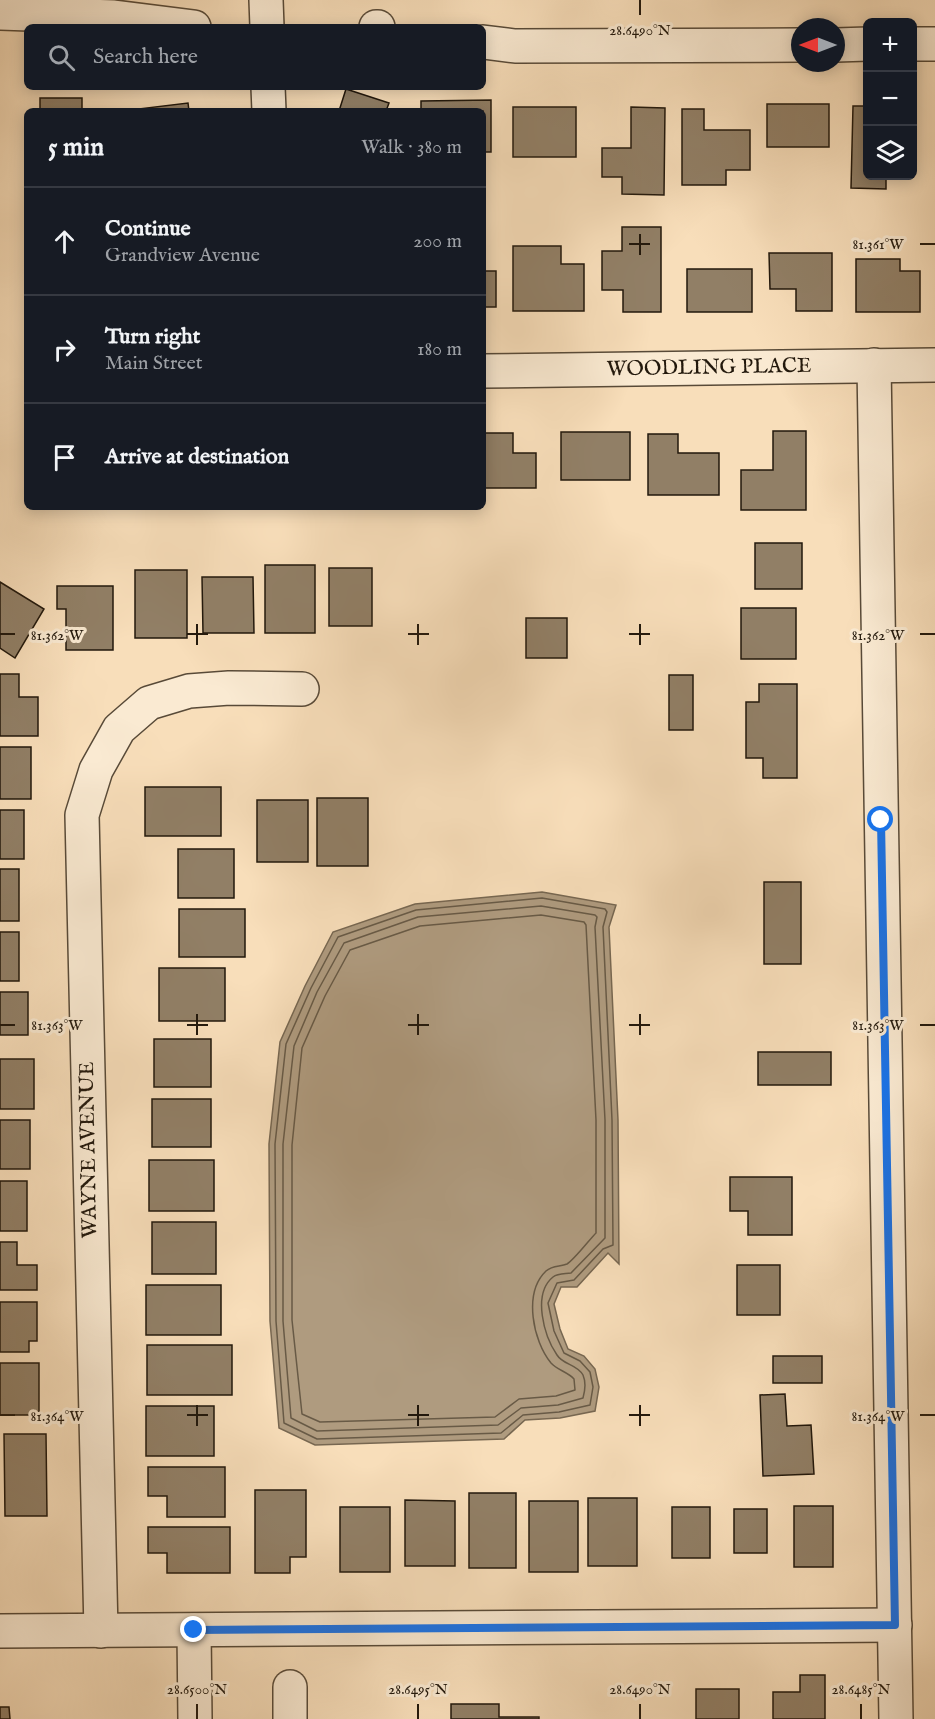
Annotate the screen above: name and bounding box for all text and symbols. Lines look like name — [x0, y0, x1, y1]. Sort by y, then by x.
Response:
north arrow — [791, 18, 845, 72]
map controls — [863, 18, 917, 180]
button: + — [863, 18, 917, 72]
text: 28.6490°N — [609, 21, 671, 40]
search box — [24, 24, 486, 90]
icon: search — [45, 41, 78, 74]
text: Search here — [93, 43, 198, 71]
button: − — [863, 72, 917, 126]
button: layers — [863, 126, 917, 180]
text: 5 min — [48, 131, 104, 164]
text: Walk · 380 m — [361, 135, 462, 160]
text: Continue — [105, 215, 191, 243]
icon: ahead — [48, 225, 81, 258]
text: 200 m — [413, 229, 462, 254]
text: 81.361°W — [852, 235, 904, 254]
text: Grandview Avenue — [105, 243, 260, 268]
text: Turn right — [105, 323, 200, 351]
icon: right — [48, 333, 81, 366]
text: 180 m — [417, 337, 462, 362]
text: Main Street — [105, 351, 203, 376]
street label: WOODLING PLACE — [606, 353, 812, 383]
icon: arrive — [48, 441, 81, 474]
text: Arrive at destination — [105, 443, 289, 471]
text: 81.362°W — [31, 626, 84, 645]
text: 81.362°W — [852, 626, 905, 645]
route start — [867, 806, 893, 832]
text: 81.363°W — [31, 1016, 83, 1035]
text: 81.363°W — [852, 1016, 904, 1035]
street label: WAYNE AVENUE — [74, 1061, 104, 1239]
text: 81.364°W — [30, 1407, 84, 1426]
text: 81.364°W — [851, 1407, 905, 1426]
route end — [180, 1616, 206, 1642]
text: 28.6500°N — [167, 1680, 227, 1699]
text: 28.6495°N — [388, 1680, 448, 1699]
text: 28.6490°N — [609, 1680, 671, 1699]
text: 28.6485°N — [832, 1680, 890, 1699]

